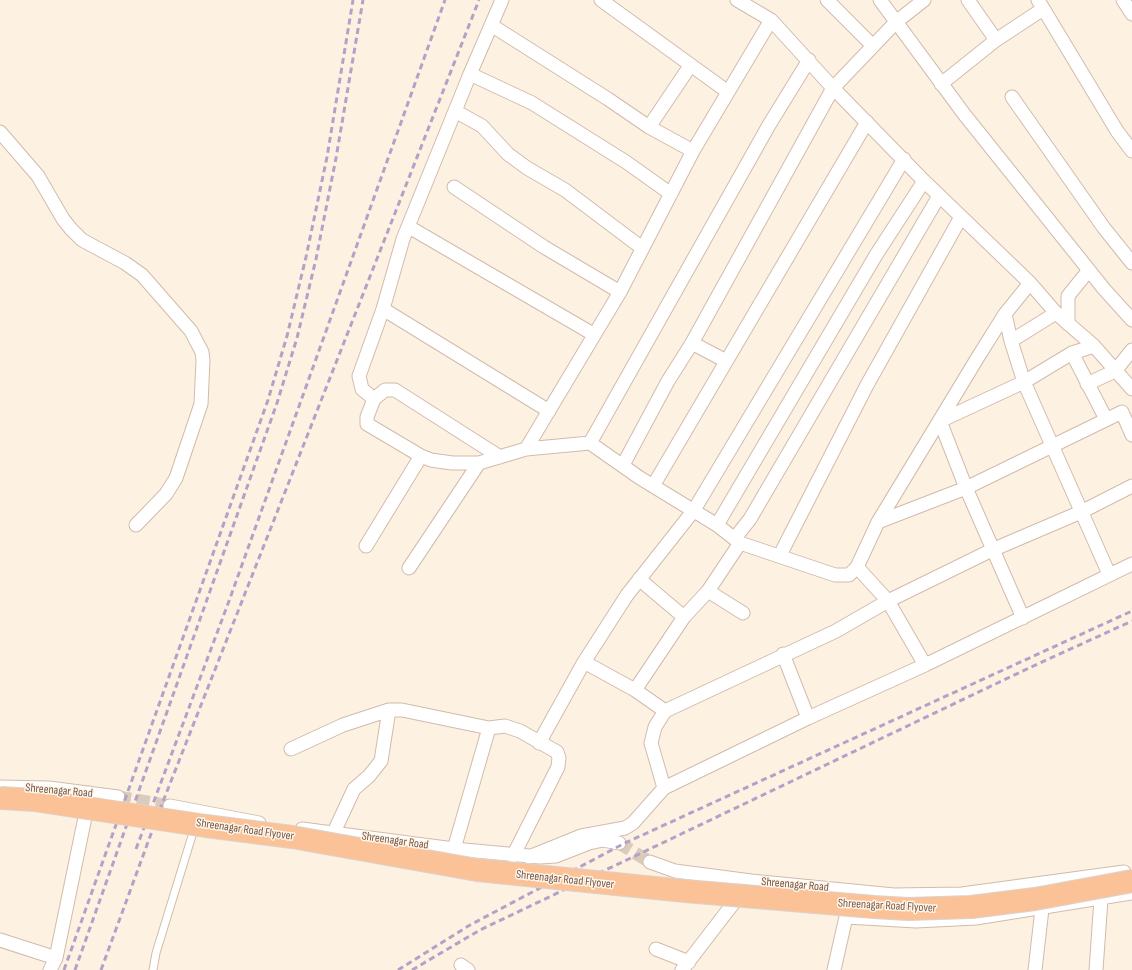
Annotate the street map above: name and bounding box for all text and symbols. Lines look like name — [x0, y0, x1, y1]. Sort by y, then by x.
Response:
street label: Shreenagar Road — [25, 781, 93, 801]
street label: Shreenagar Road Flyover — [195, 816, 295, 844]
street label: Shreenagar Road — [361, 829, 429, 853]
street label: Shreenagar Road Flyover — [515, 868, 615, 892]
street label: Shreenagar Road — [761, 875, 829, 895]
street label: Shreenagar Road Flyover — [837, 896, 937, 916]

